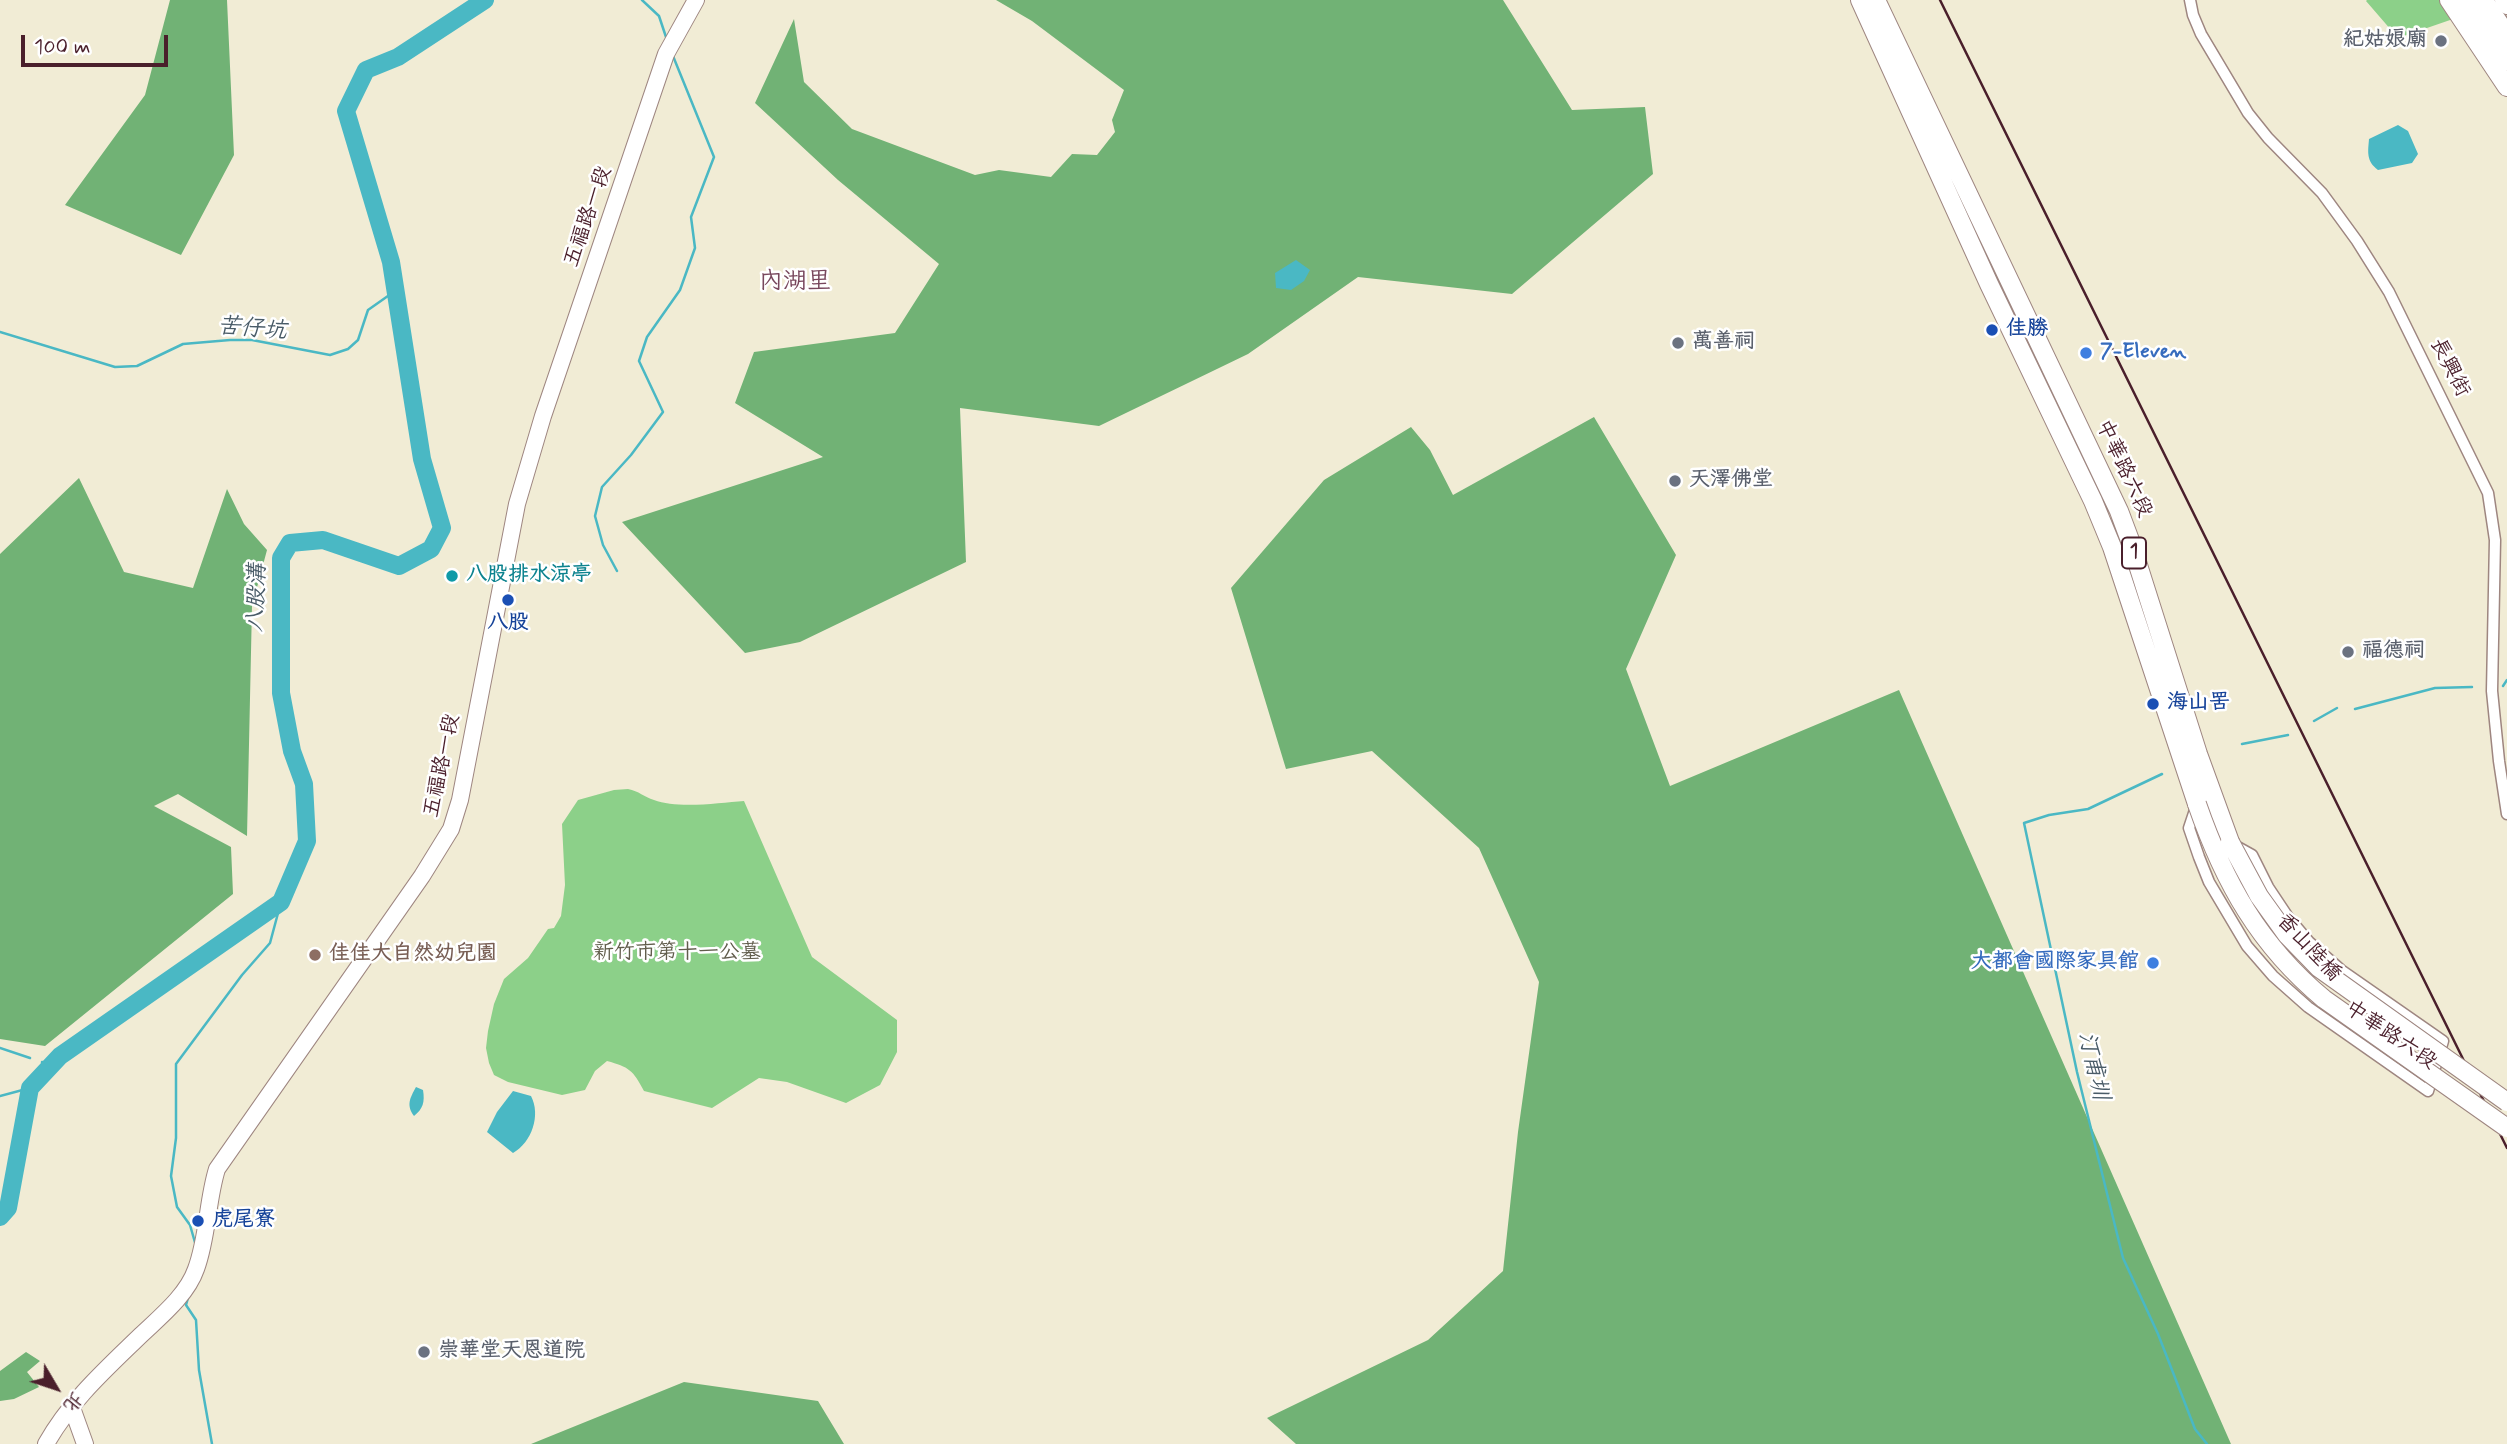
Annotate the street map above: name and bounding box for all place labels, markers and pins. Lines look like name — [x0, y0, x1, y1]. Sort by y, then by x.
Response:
place label: 紀姑娘廟 — [2343, 28, 2427, 54]
marker: 紀姑娘廟 — [2433, 33, 2449, 49]
place label: 佳勝 — [2006, 317, 2048, 343]
marker: 佳勝 — [1984, 322, 2000, 338]
place label: 萬善祠 — [1692, 330, 1755, 356]
marker: 萬善祠 — [1670, 335, 1686, 351]
place label: 7-Eleven — [2100, 340, 2186, 366]
marker: 7-Eleven — [2078, 345, 2094, 361]
place label: 天澤佛堂 — [1689, 468, 1773, 494]
marker: 天澤佛堂 — [1667, 473, 1683, 489]
place label: 八股排水涼亭 — [466, 563, 592, 589]
marker: 八股排水涼亭 — [444, 568, 460, 584]
marker: 八股 — [500, 592, 516, 608]
place label: 八股 — [487, 611, 529, 637]
place label: 福德祠 — [2362, 639, 2425, 665]
marker: 福德祠 — [2340, 644, 2356, 660]
place label: 海山罟 — [2167, 691, 2230, 717]
marker: 海山罟 — [2145, 696, 2161, 712]
place label: 佳佳大自然幼兒園 — [329, 942, 497, 968]
marker: 佳佳大自然幼兒園 — [307, 947, 323, 963]
place label: 大都會國際家具館 — [1971, 950, 2139, 976]
marker: 大都會國際家具館 — [2145, 955, 2161, 971]
place label: 虎尾寮 — [212, 1208, 275, 1234]
marker: 虎尾寮 — [190, 1213, 206, 1229]
place label: 崇華堂天恩道院 — [438, 1339, 585, 1365]
marker: 崇華堂天恩道院 — [416, 1344, 432, 1360]

